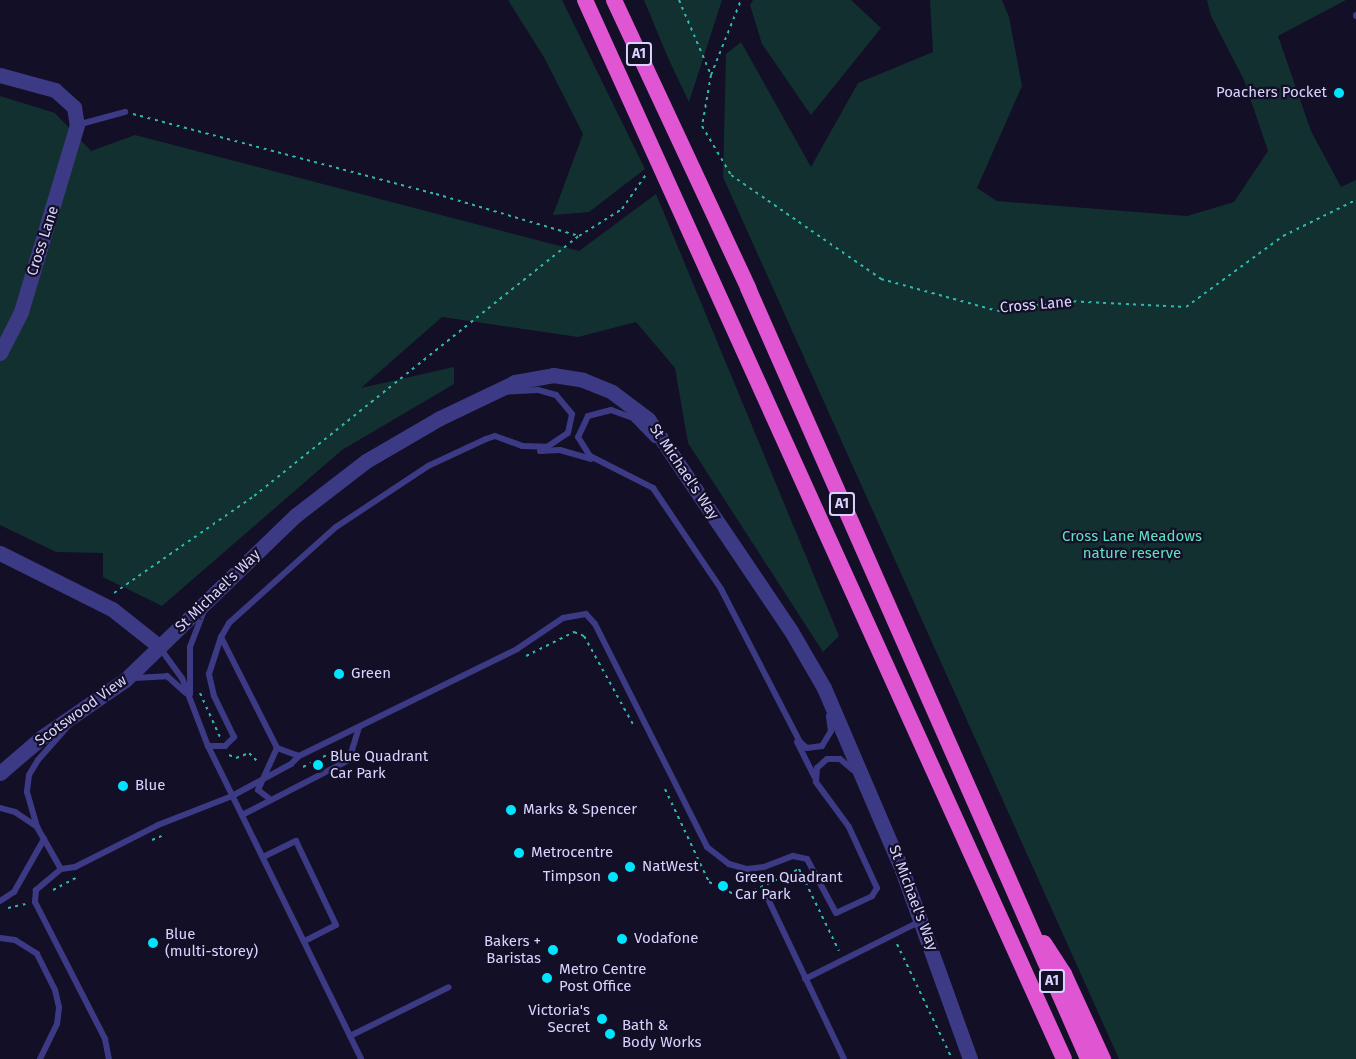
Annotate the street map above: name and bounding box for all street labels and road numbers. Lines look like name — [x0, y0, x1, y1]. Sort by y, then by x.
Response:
road number: A1 — [626, 43, 652, 65]
street label: Cross Lane — [23, 204, 63, 278]
street label: Cross Lane — [999, 293, 1073, 317]
street label: St Michael's Way — [645, 421, 723, 523]
road number: A1 — [828, 493, 856, 515]
street label: St Michael's Way — [172, 546, 264, 636]
street label: Scotswood View — [32, 672, 130, 750]
street label: St Michael's Way — [885, 843, 941, 953]
road number: A1 — [1038, 970, 1066, 992]

